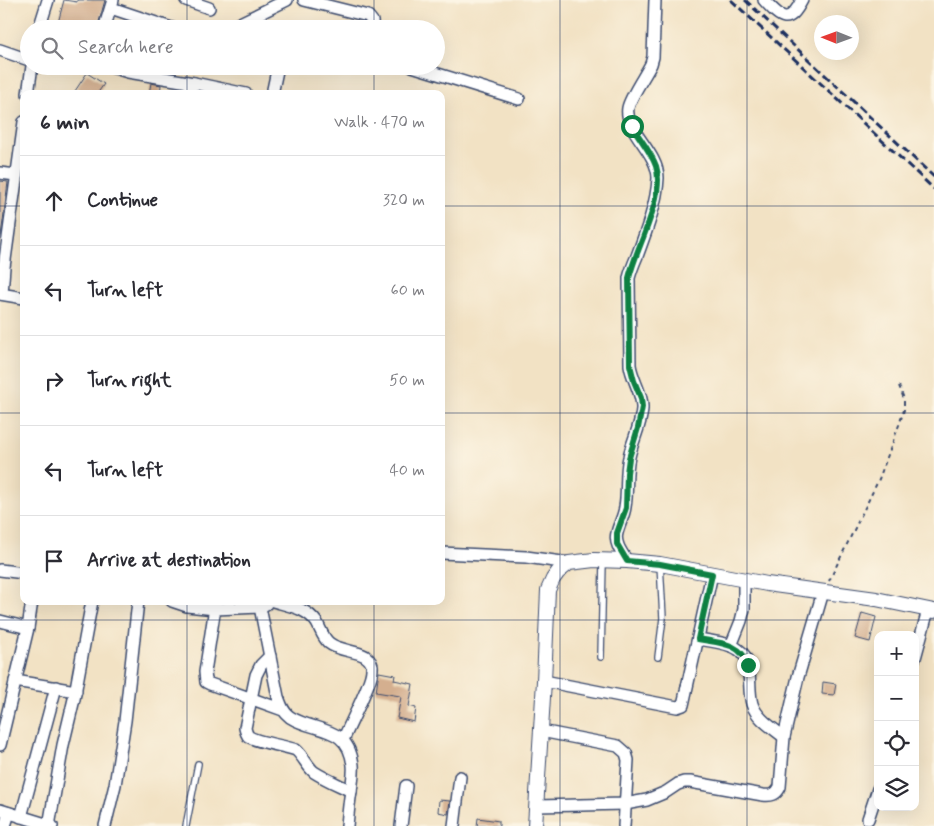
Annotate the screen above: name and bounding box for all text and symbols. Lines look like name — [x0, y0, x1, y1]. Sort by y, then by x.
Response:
north arrow — [814, 15, 859, 60]
search box — [20, 20, 445, 75]
icon: search — [38, 34, 66, 62]
text: Search here — [78, 35, 174, 60]
text: 6 min — [40, 109, 90, 137]
text: Walk · 470 m — [334, 112, 425, 133]
route start — [621, 115, 644, 138]
icon: ahead — [40, 187, 68, 215]
text: Continue — [87, 188, 158, 213]
text: 320 m — [383, 190, 425, 211]
icon: left — [40, 277, 68, 305]
text: Turn left — [87, 278, 163, 303]
text: 60 m — [391, 280, 425, 301]
icon: right — [40, 367, 68, 395]
text: Turn right — [87, 368, 171, 393]
text: 50 m — [389, 370, 425, 391]
icon: left — [40, 457, 68, 485]
text: Turn left — [87, 458, 163, 483]
text: 40 m — [389, 460, 425, 481]
icon: arrive — [40, 547, 68, 575]
text: Arrive at destination — [87, 548, 251, 573]
map controls — [874, 631, 919, 811]
button: + — [874, 631, 919, 676]
route end — [737, 654, 760, 677]
button: − — [874, 676, 919, 721]
button: locate — [874, 721, 919, 766]
button: layers — [874, 766, 919, 811]

